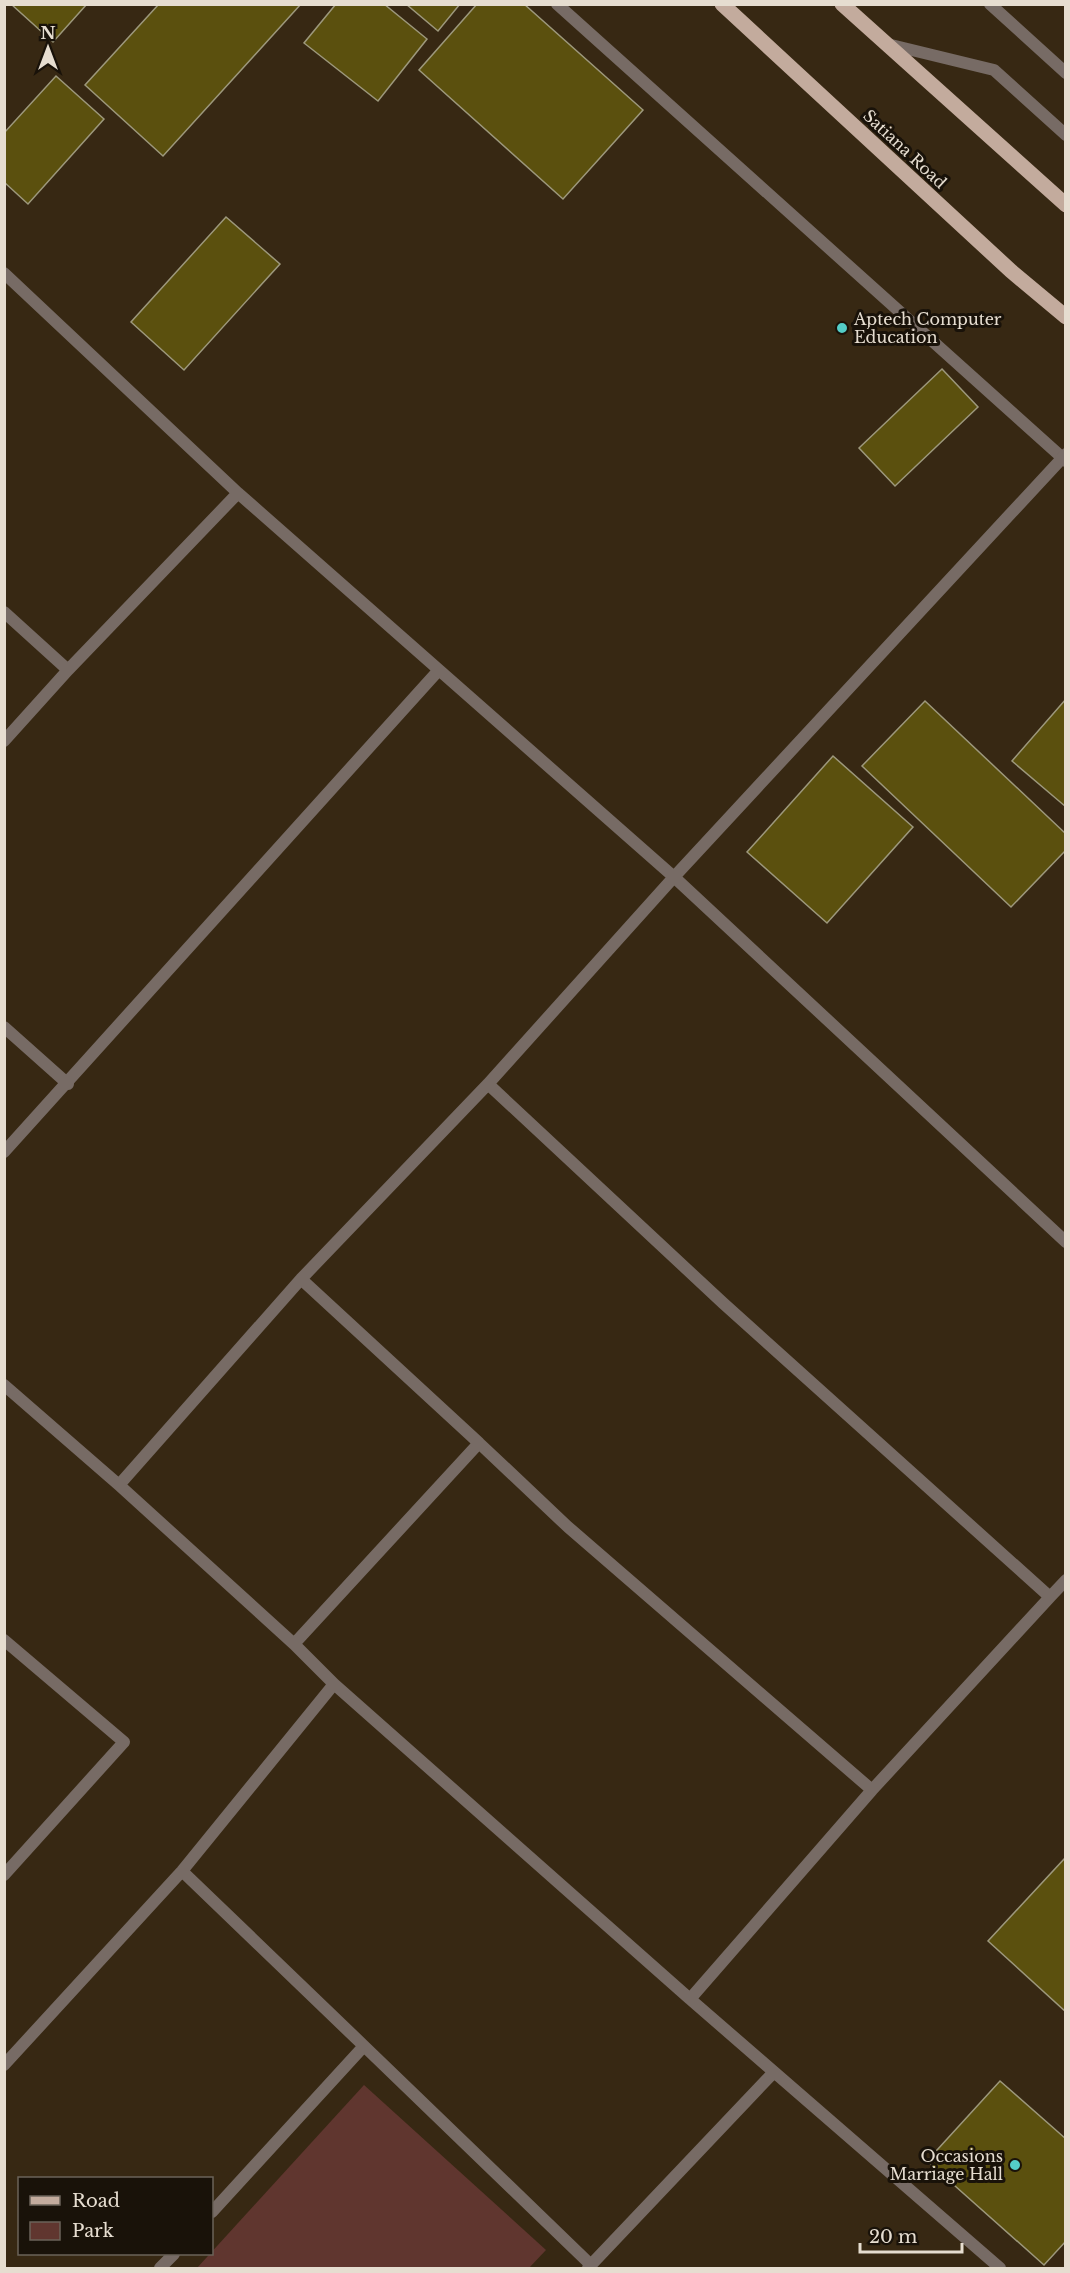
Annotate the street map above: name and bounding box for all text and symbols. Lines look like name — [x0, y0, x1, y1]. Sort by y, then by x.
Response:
north arrow — [18, 18, 78, 78]
text: N — [40, 23, 56, 43]
street label: Satiana Road — [859, 105, 951, 193]
place label: Aptech Computer Education — [853, 309, 1002, 347]
marker: Aptech Computer Education — [835, 321, 849, 335]
place label: Occasions Marriage Hall — [890, 2146, 1003, 2184]
marker: Occasions Marriage Hall — [1008, 2158, 1022, 2172]
legend — [18, 2177, 213, 2255]
text: Road — [72, 2190, 120, 2212]
scale bar — [860, 2216, 962, 2254]
text: Park — [72, 2220, 114, 2242]
text: 20 m — [869, 2226, 917, 2248]

